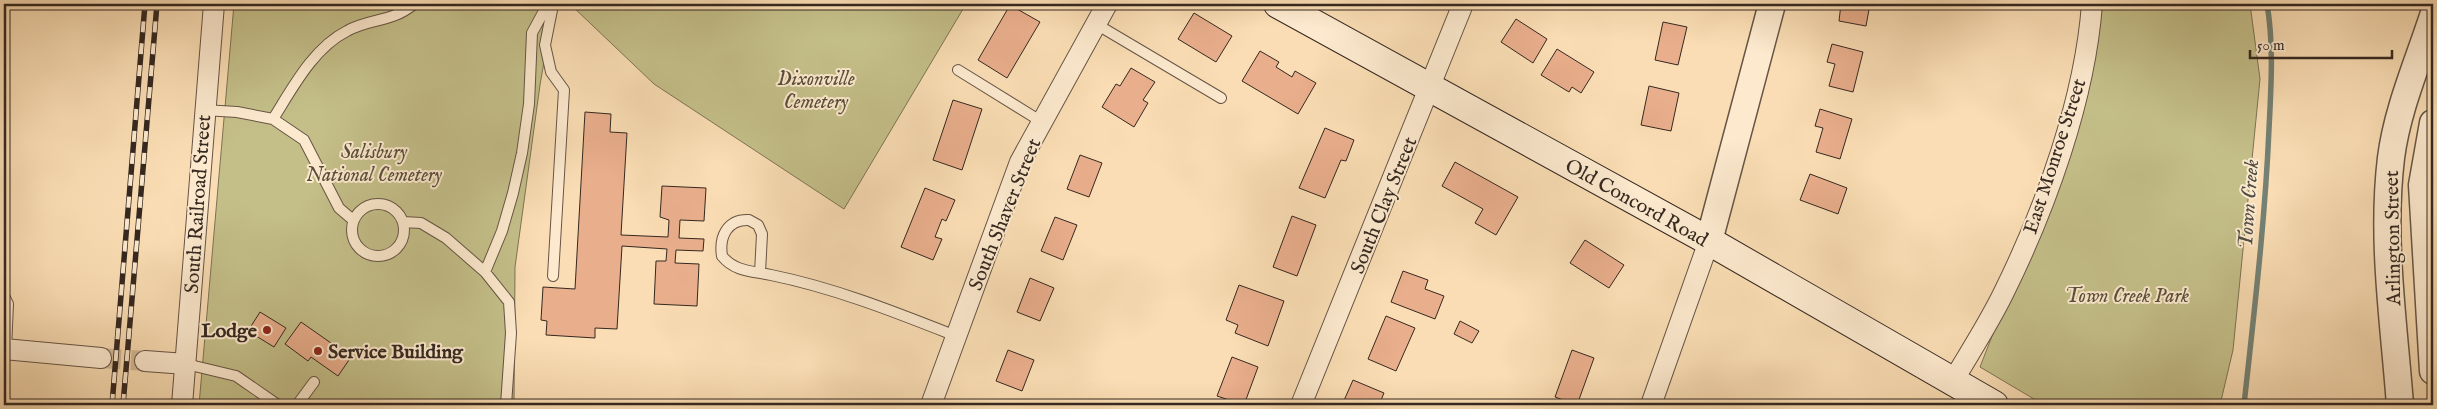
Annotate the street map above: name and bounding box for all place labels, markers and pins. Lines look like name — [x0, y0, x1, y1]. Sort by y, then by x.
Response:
place label: Lodge — [201, 319, 258, 344]
marker: Lodge — [261, 324, 273, 336]
place label: Service Building — [328, 340, 464, 365]
marker: Service Building — [312, 345, 324, 357]

